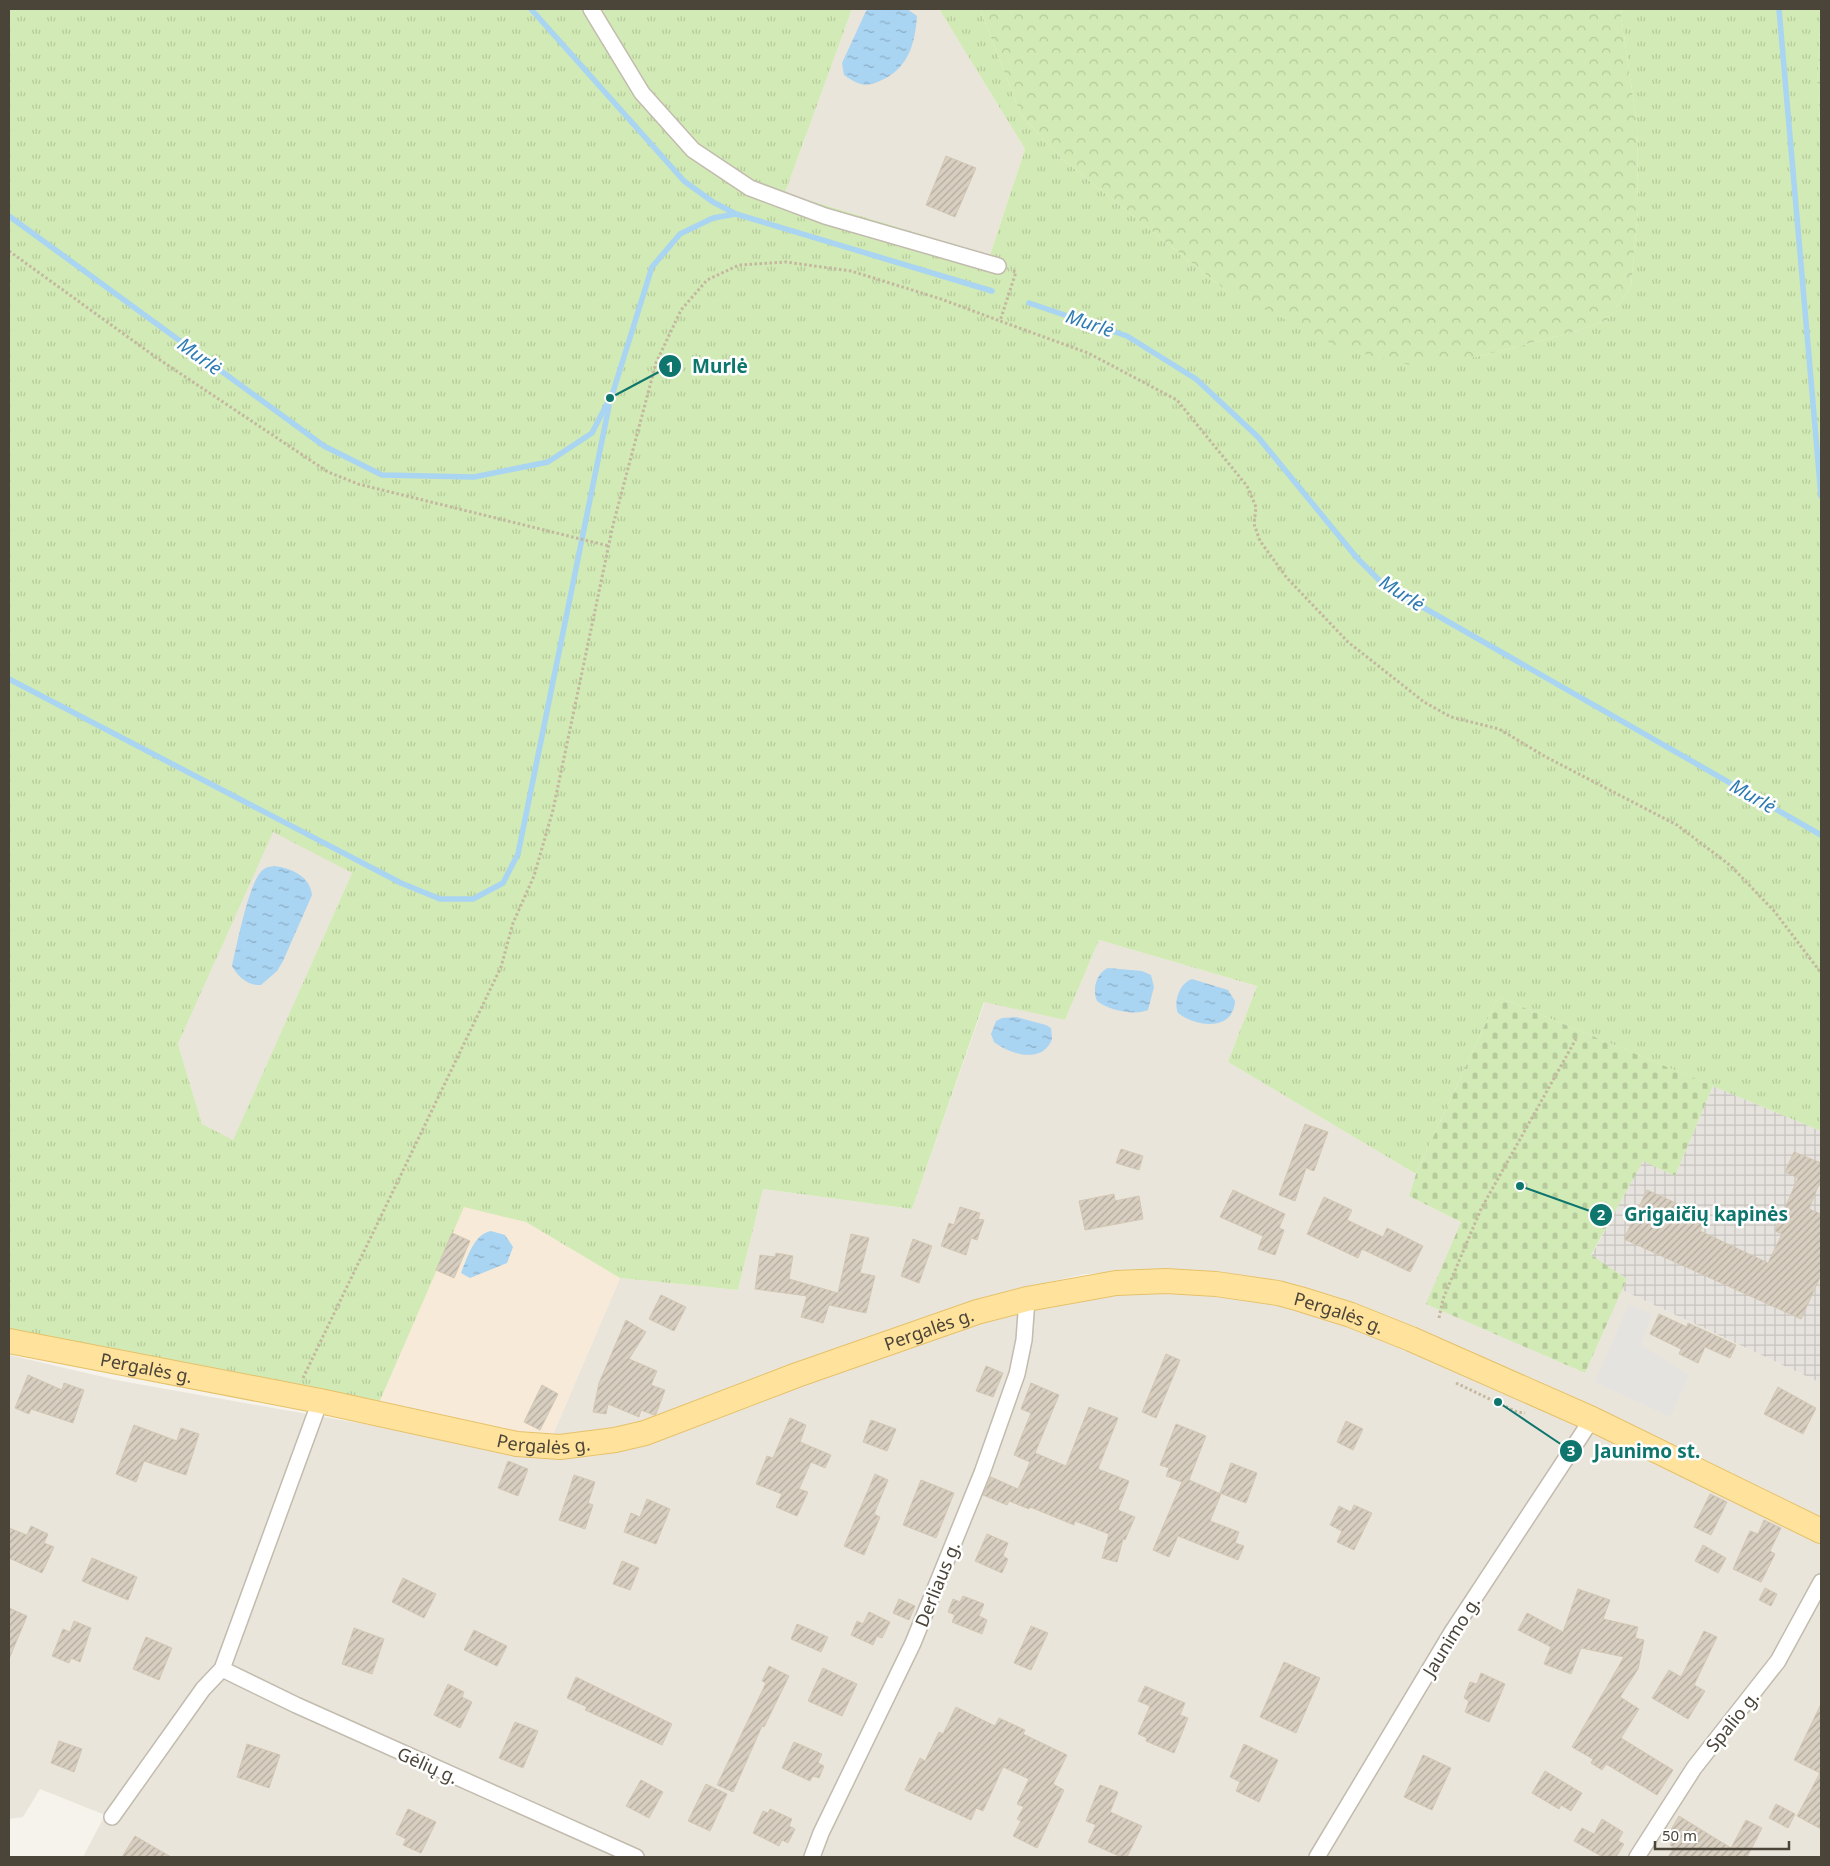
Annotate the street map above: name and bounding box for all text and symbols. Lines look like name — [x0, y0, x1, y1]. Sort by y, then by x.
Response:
water label: Murlė — [1063, 303, 1117, 343]
water label: Murlė — [173, 331, 227, 381]
callout: Murlė — [657, 349, 758, 383]
text: Murlė — [692, 353, 748, 379]
text: 1 — [666, 356, 674, 376]
water label: Murlė — [1374, 569, 1430, 617]
water label: Murlė — [1725, 773, 1781, 819]
callout: Grigaičių kapinės — [1589, 1198, 1798, 1232]
text: Grigaičių kapinės — [1624, 1201, 1788, 1227]
text: 2 — [1597, 1204, 1606, 1224]
street label: Pergalės g. — [1291, 1286, 1388, 1339]
street label: Pergalės g. — [881, 1302, 977, 1356]
street label: Pergalės g. — [98, 1347, 195, 1388]
street label: Pergalės g. — [495, 1428, 592, 1459]
callout: Jaunimo st. — [1559, 1434, 1710, 1468]
text: Jaunimo st. — [1592, 1438, 1700, 1464]
text: 3 — [1567, 1440, 1575, 1460]
street label: Derliaus g. — [909, 1538, 965, 1630]
street label: Jaunimo g. — [1416, 1591, 1485, 1682]
street label: Spalio g. — [1700, 1686, 1764, 1756]
street label: Gėlių g. — [394, 1741, 462, 1789]
scale bar — [1655, 1818, 1789, 1850]
text: 50 m — [1662, 1825, 1697, 1845]

